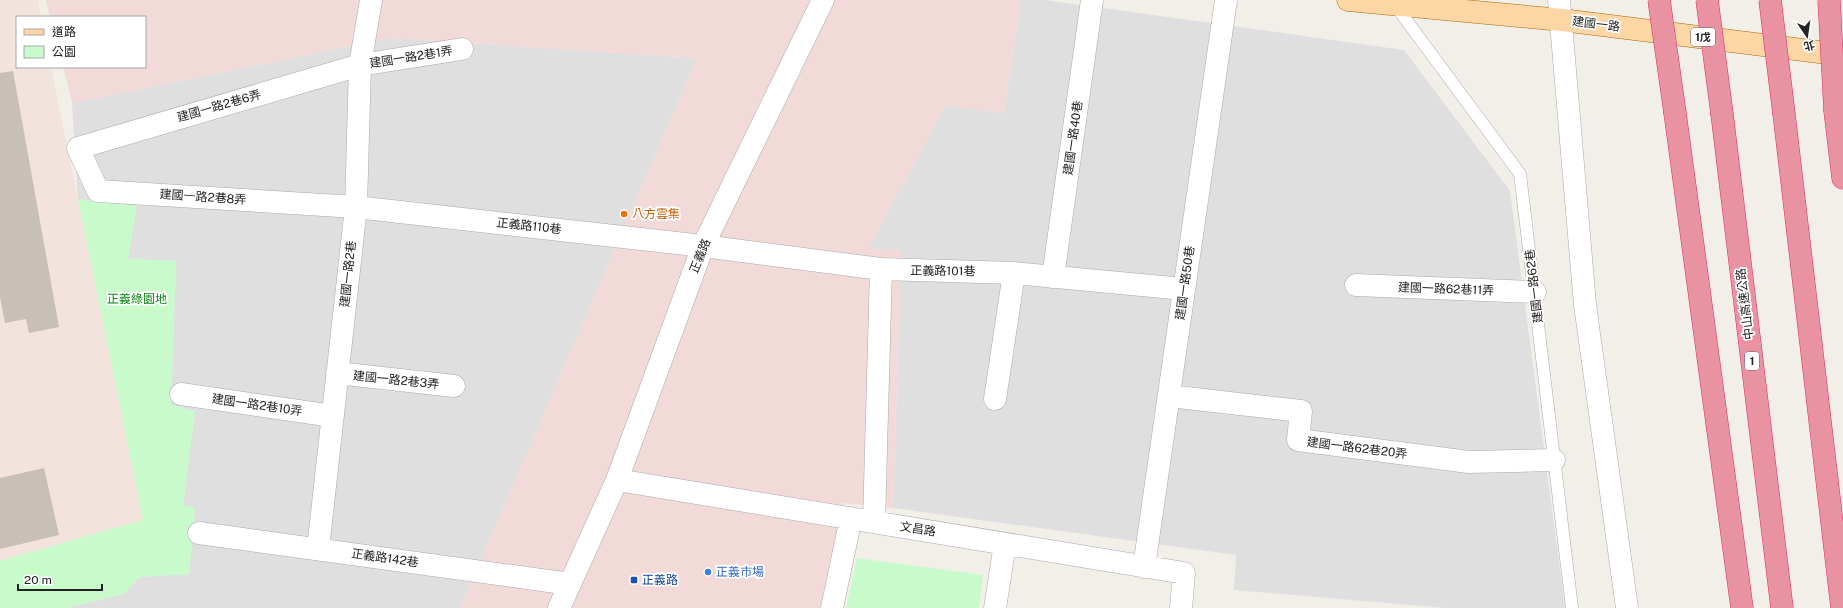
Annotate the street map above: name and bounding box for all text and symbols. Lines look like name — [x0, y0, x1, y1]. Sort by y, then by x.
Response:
street label: 建國一路 — [1571, 14, 1621, 34]
legend — [16, 16, 146, 68]
north arrow — [1787, 16, 1827, 56]
text: 道路 — [52, 25, 76, 39]
road number: 1戊 — [1691, 28, 1715, 46]
text: 北 — [1803, 39, 1816, 53]
street label: 建國一路2巷1弄 — [368, 44, 454, 70]
text: 公園 — [52, 45, 76, 59]
street label: 建國一路2巷6弄 — [175, 87, 263, 125]
street label: 建國一路40巷 — [1061, 100, 1085, 176]
street label: 建國一路2巷8弄 — [159, 187, 247, 207]
place label: 八方雲集 — [632, 207, 680, 221]
marker: 八方雲集 — [619, 209, 629, 219]
street label: 正義路110巷 — [496, 216, 562, 236]
street label: 正義路 — [687, 237, 713, 275]
street label: 建國一路2巷 — [338, 240, 358, 308]
street label: 建國一路50巷 — [1173, 245, 1197, 321]
street label: 建國一路62巷 — [1523, 248, 1545, 324]
street label: 正義路101巷 — [910, 263, 976, 279]
street label: 中山高速公路 — [1734, 267, 1756, 341]
street label: 建國一路62巷11弄 — [1398, 280, 1494, 298]
park label: 正義綠園地 — [107, 292, 167, 306]
road number: 1 — [1745, 352, 1759, 370]
street label: 建國一路2巷3弄 — [352, 369, 440, 391]
street label: 建國一路2巷10弄 — [211, 392, 303, 418]
street label: 建國一路62巷20弄 — [1306, 435, 1408, 461]
street label: 文昌路 — [899, 519, 937, 539]
street label: 正義路142巷 — [351, 546, 419, 570]
place label: 正義市場 — [716, 565, 764, 579]
scale bar — [18, 566, 102, 592]
marker: 正義市場 — [703, 567, 713, 577]
text: 20 m — [24, 573, 52, 587]
place label: 正義路 — [642, 573, 678, 587]
marker: 正義路 — [629, 575, 639, 585]

